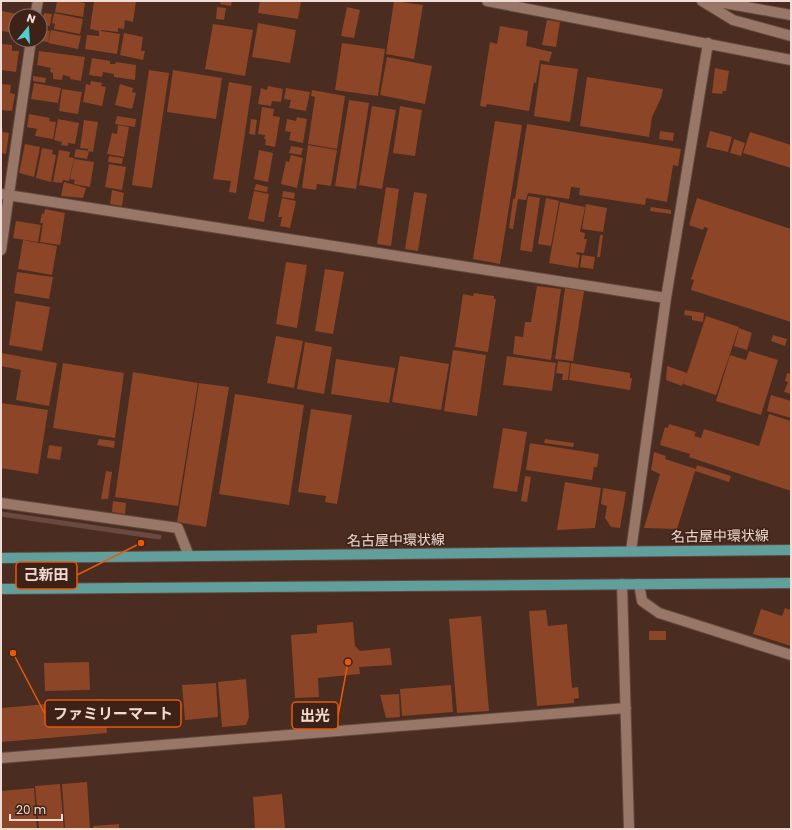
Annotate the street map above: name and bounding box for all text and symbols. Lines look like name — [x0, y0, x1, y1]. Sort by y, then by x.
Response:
north arrow — [8, 8, 48, 48]
text: N — [25, 10, 38, 27]
street label: 名古屋中環状線 — [671, 525, 769, 547]
street label: 名古屋中環状線 — [347, 529, 445, 551]
callout: 己新田 — [16, 562, 77, 589]
text: 己新田 — [23, 564, 69, 585]
callout: ファミリーマート — [45, 700, 181, 727]
callout: 出光 — [292, 702, 338, 729]
text: ファミリーマート — [53, 703, 173, 724]
text: 出光 — [300, 705, 330, 726]
scale bar — [10, 796, 62, 822]
text: 20 m — [16, 801, 46, 818]

